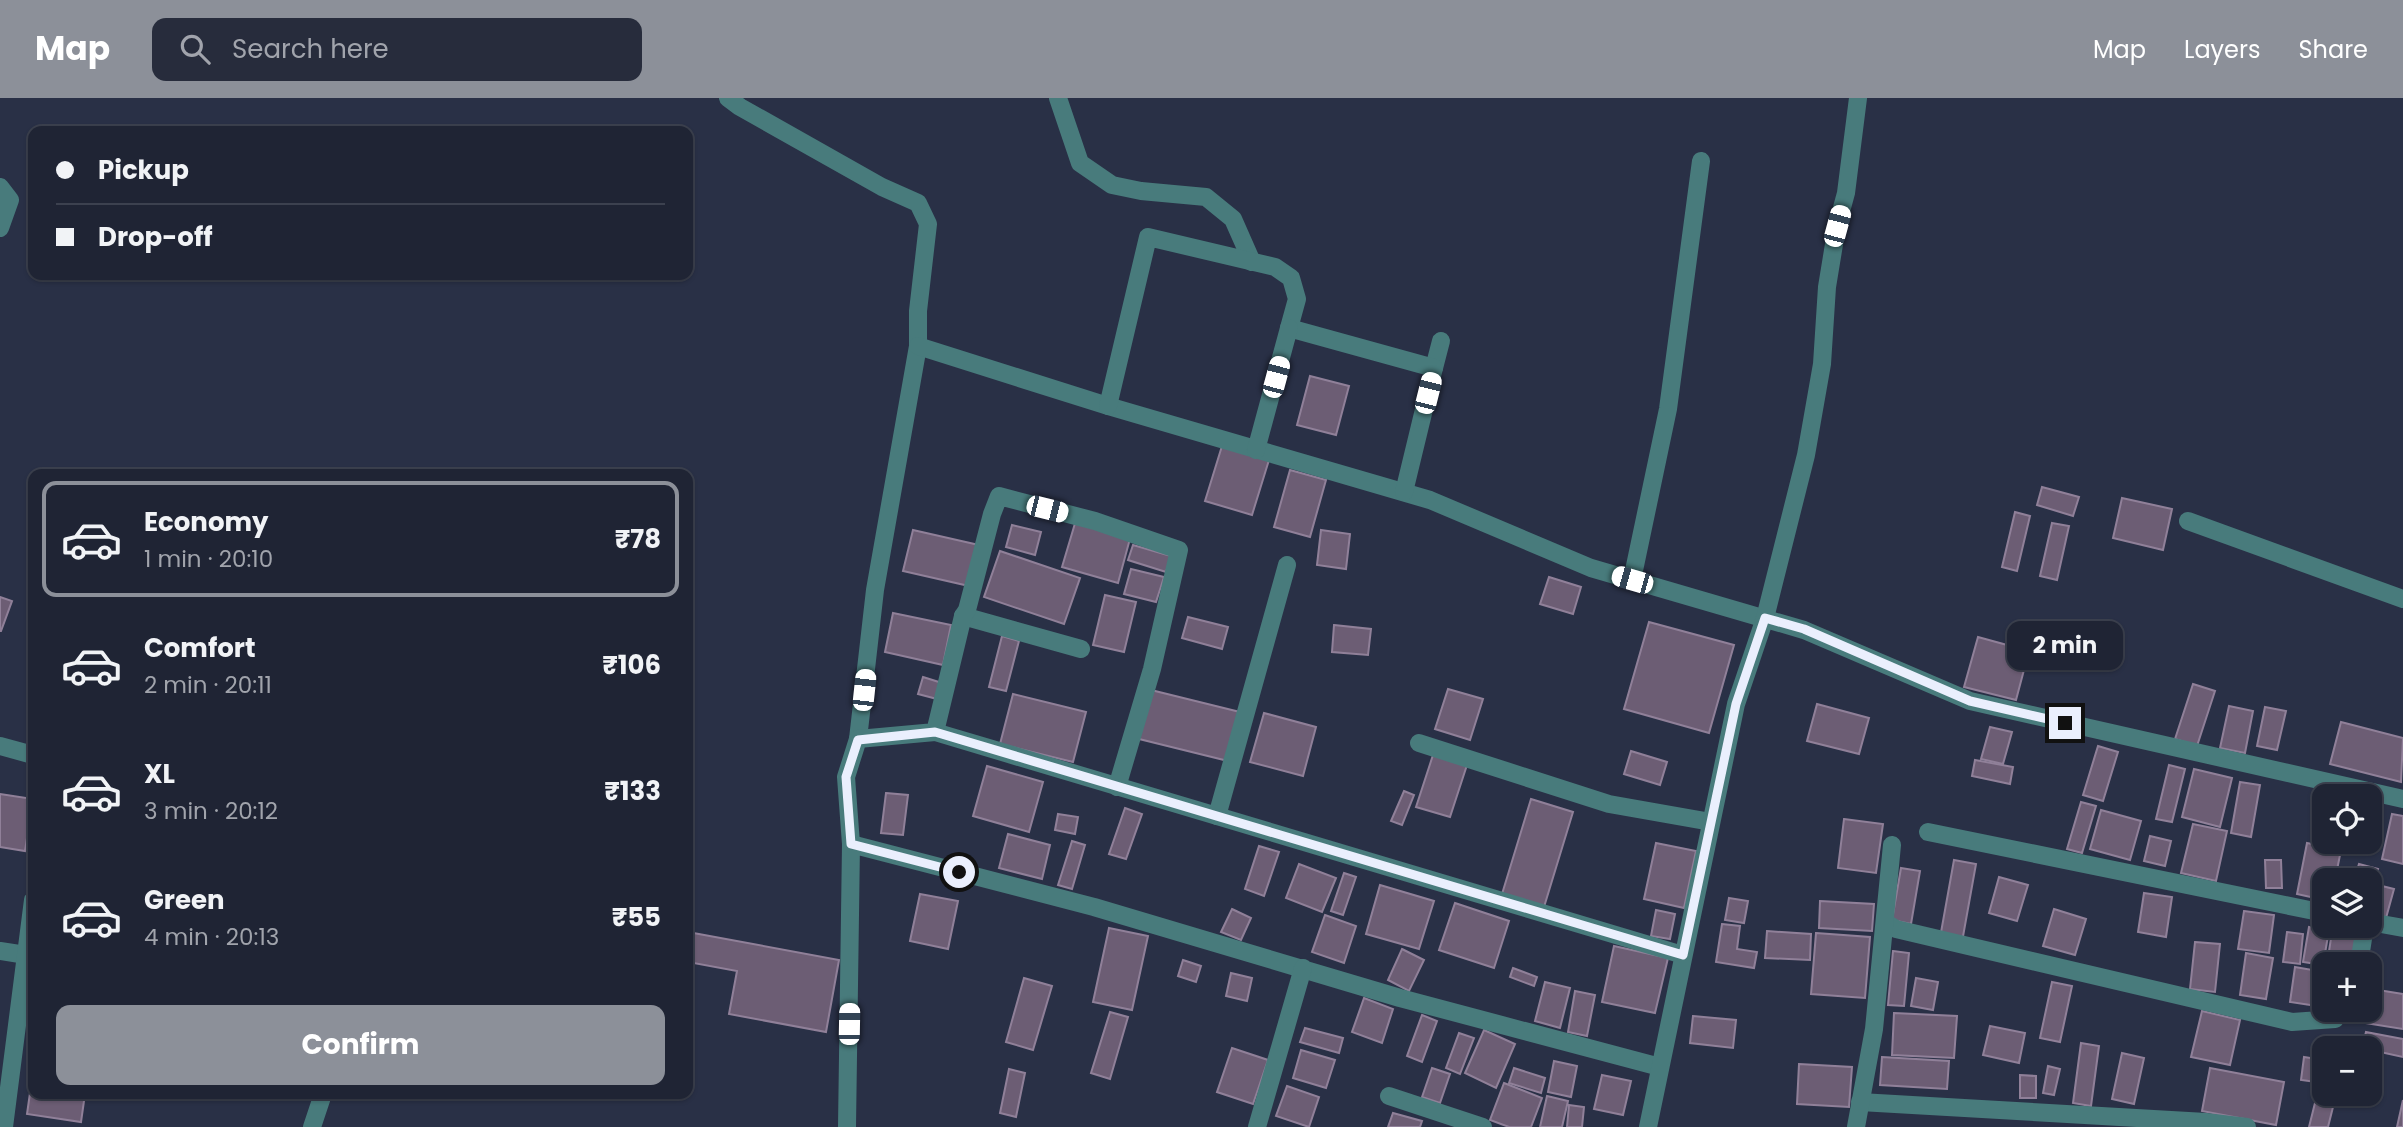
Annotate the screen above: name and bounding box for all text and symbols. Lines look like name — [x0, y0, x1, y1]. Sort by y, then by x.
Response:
search box — [152, 18, 642, 81]
text: Map — [35, 25, 110, 72]
icon: search — [176, 30, 214, 68]
text: Search here — [232, 31, 389, 67]
text: Map — [2093, 33, 2146, 66]
text: Layers — [2184, 33, 2260, 66]
text: Share — [2298, 33, 2368, 66]
text: Pickup — [98, 152, 189, 188]
car — [1822, 203, 1853, 249]
text: Drop-off — [98, 219, 213, 255]
car — [1261, 354, 1292, 400]
car — [1413, 370, 1444, 416]
car — [1025, 494, 1070, 524]
text: Economy — [144, 504, 268, 540]
icon: car — [60, 508, 123, 571]
text: ₹78 — [615, 521, 661, 557]
text: 1 min · 20:10 — [144, 543, 273, 575]
car — [1609, 564, 1656, 596]
callout: 2 min — [2007, 622, 2123, 670]
text: 2 min — [2033, 629, 2097, 661]
text: Comfort — [144, 630, 256, 666]
icon: car — [60, 634, 123, 697]
text: ₹106 — [602, 647, 661, 683]
car — [852, 668, 877, 712]
text: 2 min · 20:11 — [144, 669, 272, 701]
route end — [2049, 707, 2081, 739]
text: XL — [144, 756, 175, 792]
icon: car — [60, 760, 123, 823]
text: ₹133 — [604, 773, 661, 809]
map controls — [2312, 784, 2382, 1106]
button: locate — [2312, 784, 2382, 854]
text: 3 min · 20:12 — [144, 795, 278, 827]
route start — [943, 856, 975, 888]
button: layers — [2312, 868, 2382, 938]
text: Green — [144, 882, 225, 918]
icon: car — [60, 886, 123, 949]
text: ₹55 — [612, 899, 661, 935]
text: 4 min · 20:13 — [144, 921, 279, 953]
button: + — [2312, 952, 2382, 1022]
car — [839, 1003, 860, 1045]
button: Confirm — [56, 1005, 665, 1085]
button: − — [2312, 1036, 2382, 1106]

